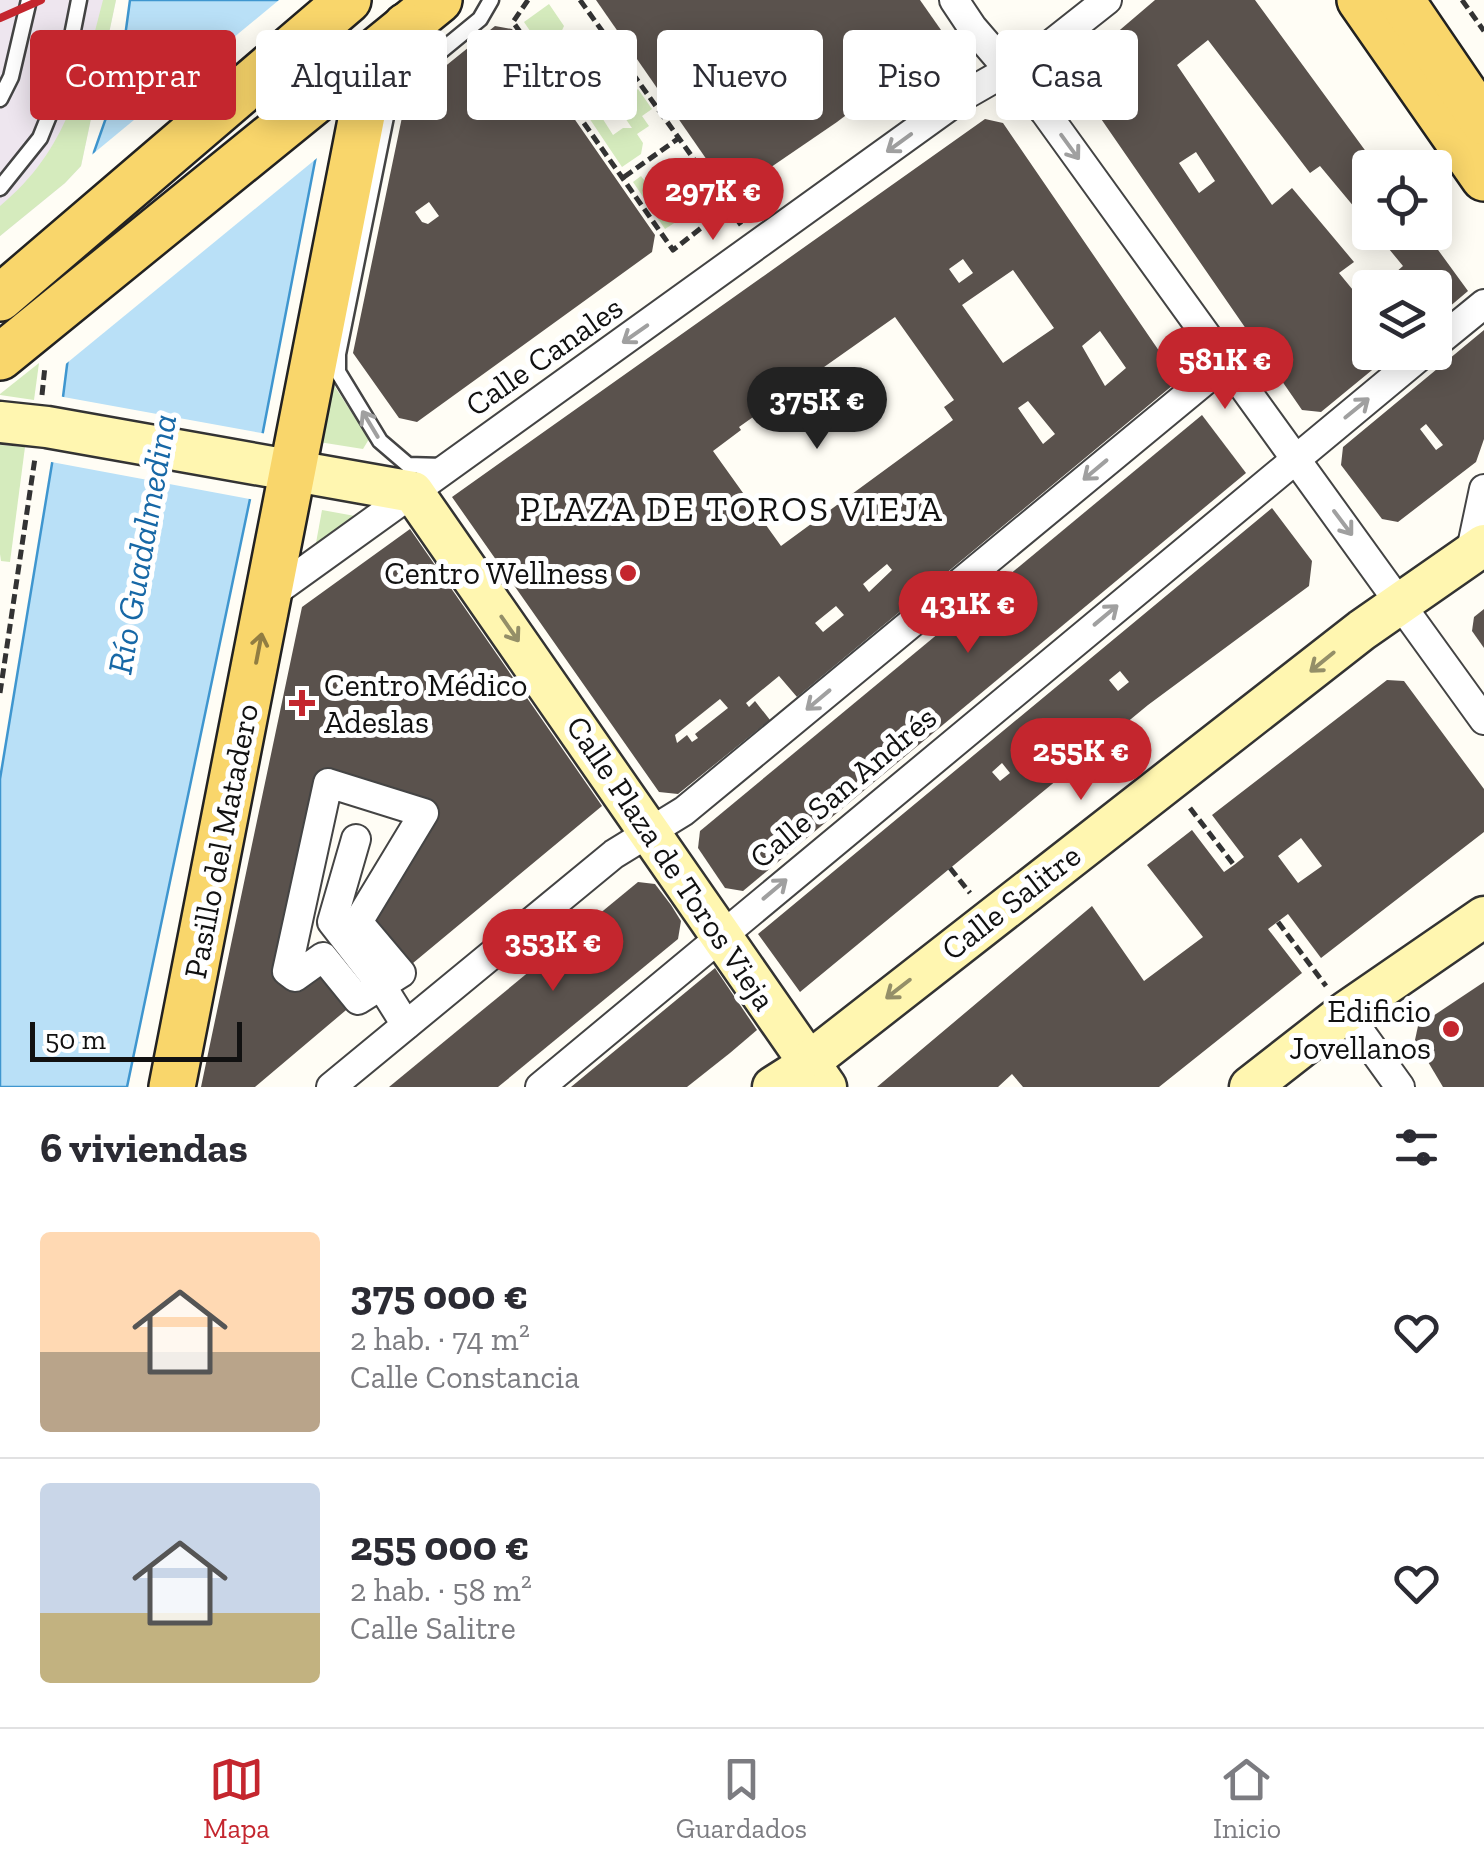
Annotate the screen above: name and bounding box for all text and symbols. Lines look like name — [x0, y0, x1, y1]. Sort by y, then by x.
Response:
chip: Comprar — [30, 30, 236, 120]
chip: Alquilar — [256, 30, 447, 120]
chip: Filtros — [467, 30, 637, 120]
chip: Nuevo — [657, 30, 823, 120]
chip: Piso — [843, 30, 976, 120]
chip: Casa — [996, 30, 1138, 120]
one-way arrow — [1059, 132, 1080, 160]
one-way arrow — [886, 133, 913, 154]
map controls — [1352, 150, 1452, 370]
button: locate — [1352, 150, 1452, 250]
pin: 297K € — [632, 158, 794, 243]
text: 297K € — [665, 171, 761, 209]
button: layers — [1352, 270, 1452, 370]
street label: Calle Canales — [458, 288, 630, 424]
one-way arrow — [622, 323, 650, 344]
pin: 581K € — [1144, 327, 1306, 412]
text: 581K € — [1178, 340, 1272, 378]
pin: 375K € — [736, 367, 898, 452]
text: 375K € — [769, 380, 865, 418]
one-way arrow — [1343, 398, 1370, 419]
one-way arrow — [360, 410, 380, 439]
water label: Río Guadalmedina — [98, 411, 186, 677]
one-way arrow — [1083, 459, 1109, 481]
district label: PLAZA DE TOROS VIEJA — [520, 488, 944, 530]
one-way arrow — [1332, 509, 1353, 536]
place label: Centro Wellness — [384, 554, 608, 592]
marker: Centro Wellness — [617, 562, 639, 584]
pin: 431K € — [887, 571, 1049, 656]
text: 431K € — [921, 584, 1015, 622]
one-way arrow — [1093, 604, 1119, 626]
one-way arrow — [499, 615, 520, 642]
one-way arrow — [250, 633, 269, 665]
one-way arrow — [1309, 651, 1335, 673]
place label: Centro Médico Adeslas — [324, 666, 527, 741]
one-way arrow — [805, 689, 831, 711]
marker: Centro Médico Adeslas — [289, 690, 315, 716]
street label: Calle San Andrés — [742, 698, 944, 876]
street label: Pasillo del Matadero — [176, 701, 266, 981]
street label: Calle Plaza de Toros Vieja — [558, 709, 784, 1017]
pin: 255K € — [1000, 718, 1162, 803]
text: 255K € — [1032, 731, 1130, 769]
street label: Calle Salitre — [934, 836, 1088, 968]
one-way arrow — [761, 878, 787, 900]
pin: 353K € — [472, 909, 634, 994]
text: 353K € — [504, 922, 602, 960]
one-way arrow — [885, 979, 912, 1000]
place label: Edificio Jovellanos — [1289, 992, 1431, 1067]
scale bar — [30, 1017, 242, 1062]
marker: Edificio Jovellanos — [1440, 1018, 1462, 1040]
text: 50 m — [45, 1023, 106, 1056]
icon: filters — [1389, 1120, 1444, 1175]
text: 6 viviendas — [40, 1122, 248, 1173]
text: 375 000 € — [350, 1269, 528, 1320]
icon: home — [120, 1272, 240, 1392]
icon: heart — [1389, 1305, 1444, 1360]
text: 2 hab. · 74 m² — [350, 1320, 530, 1358]
text: Calle Constancia — [350, 1358, 580, 1396]
text: 255 000 € — [350, 1520, 530, 1571]
icon: home — [120, 1523, 240, 1643]
icon: heart — [1389, 1556, 1444, 1611]
text: 2 hab. · 58 m² — [350, 1571, 532, 1609]
text: Calle Salitre — [350, 1609, 516, 1647]
tab: Mapa — [203, 1752, 270, 1845]
tab: Guardados — [676, 1752, 807, 1845]
tab: Inicio — [1213, 1752, 1281, 1845]

